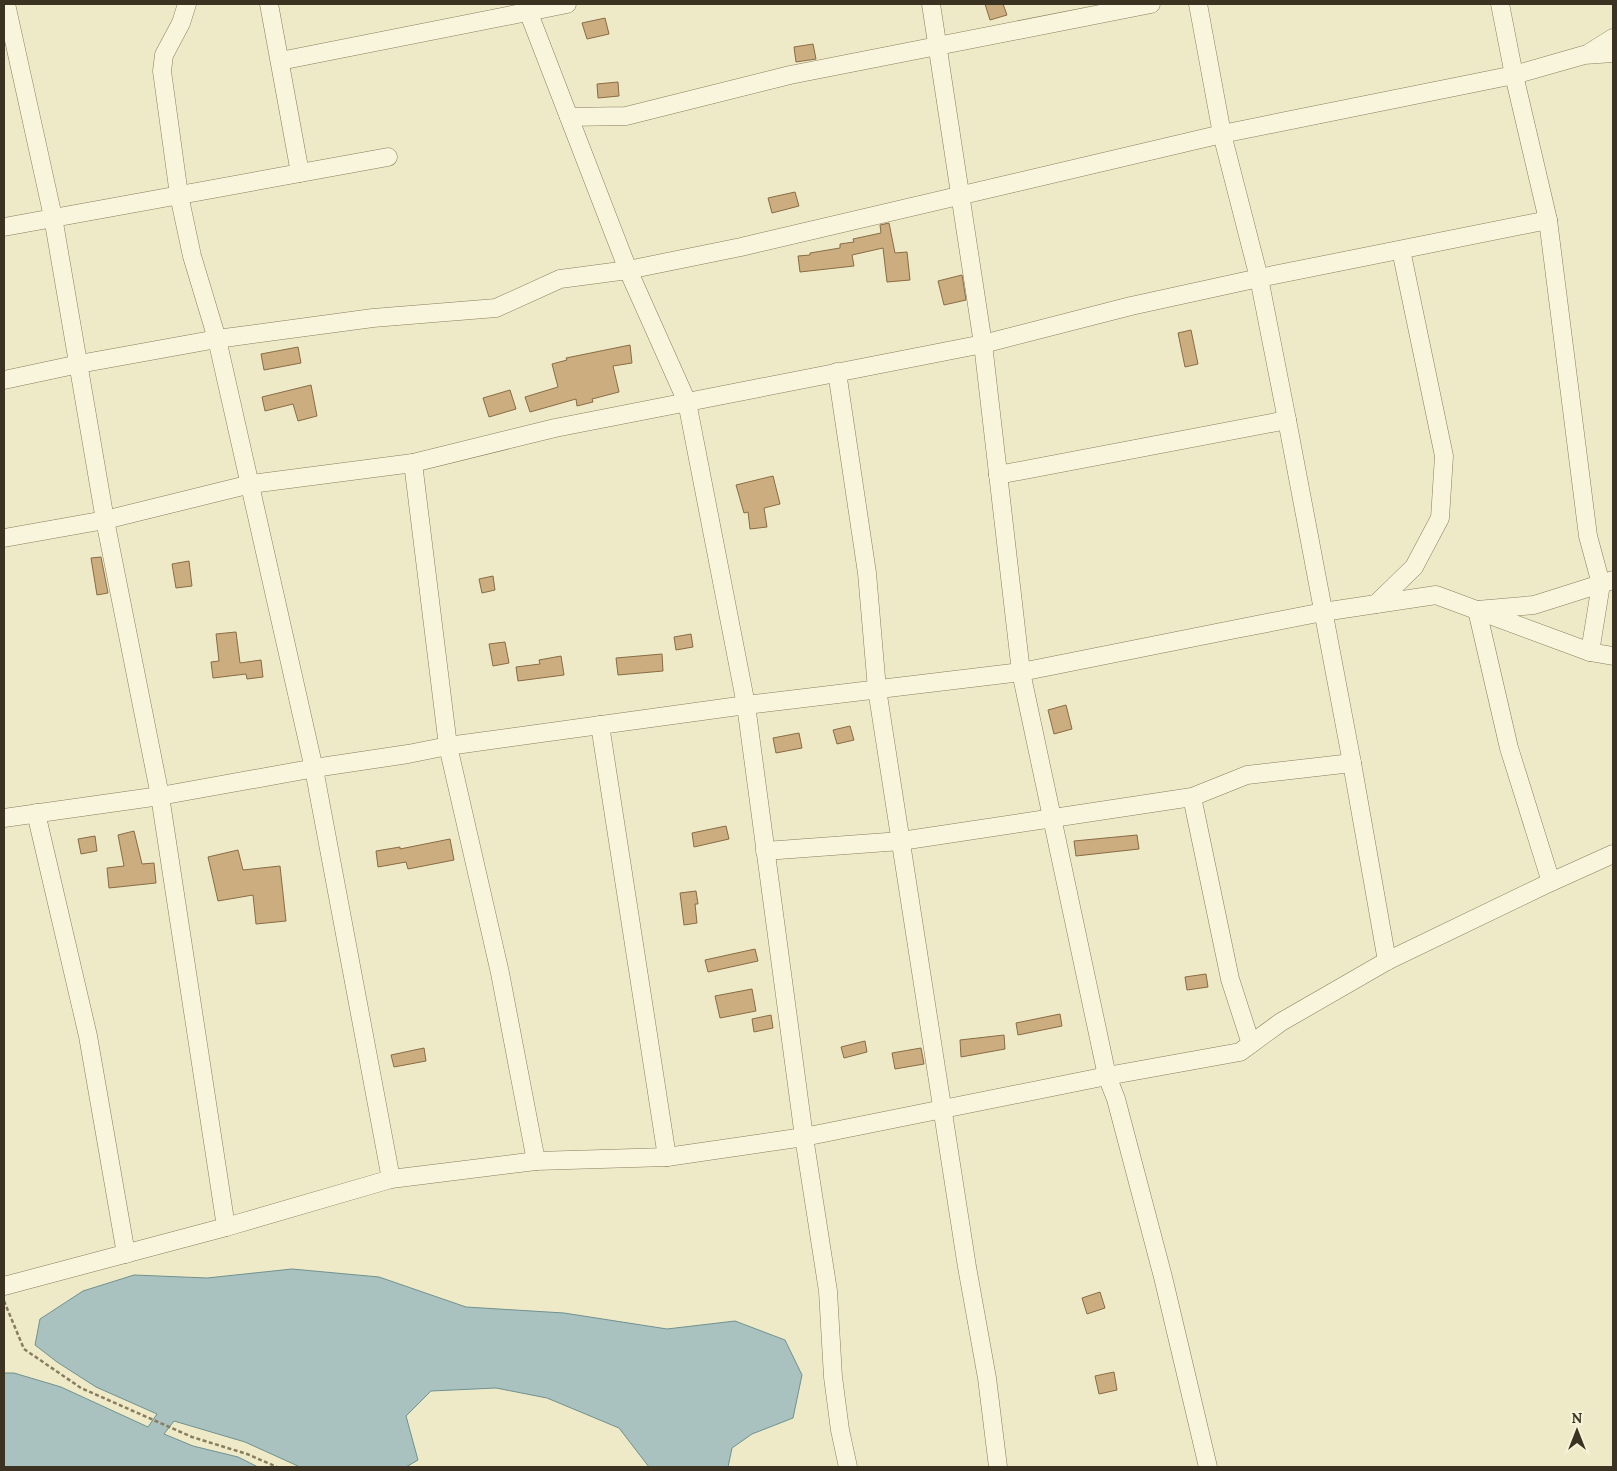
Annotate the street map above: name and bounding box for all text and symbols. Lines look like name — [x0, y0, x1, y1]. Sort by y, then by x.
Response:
north arrow — [1552, 1406, 1602, 1456]
text: N — [1572, 1409, 1583, 1427]

